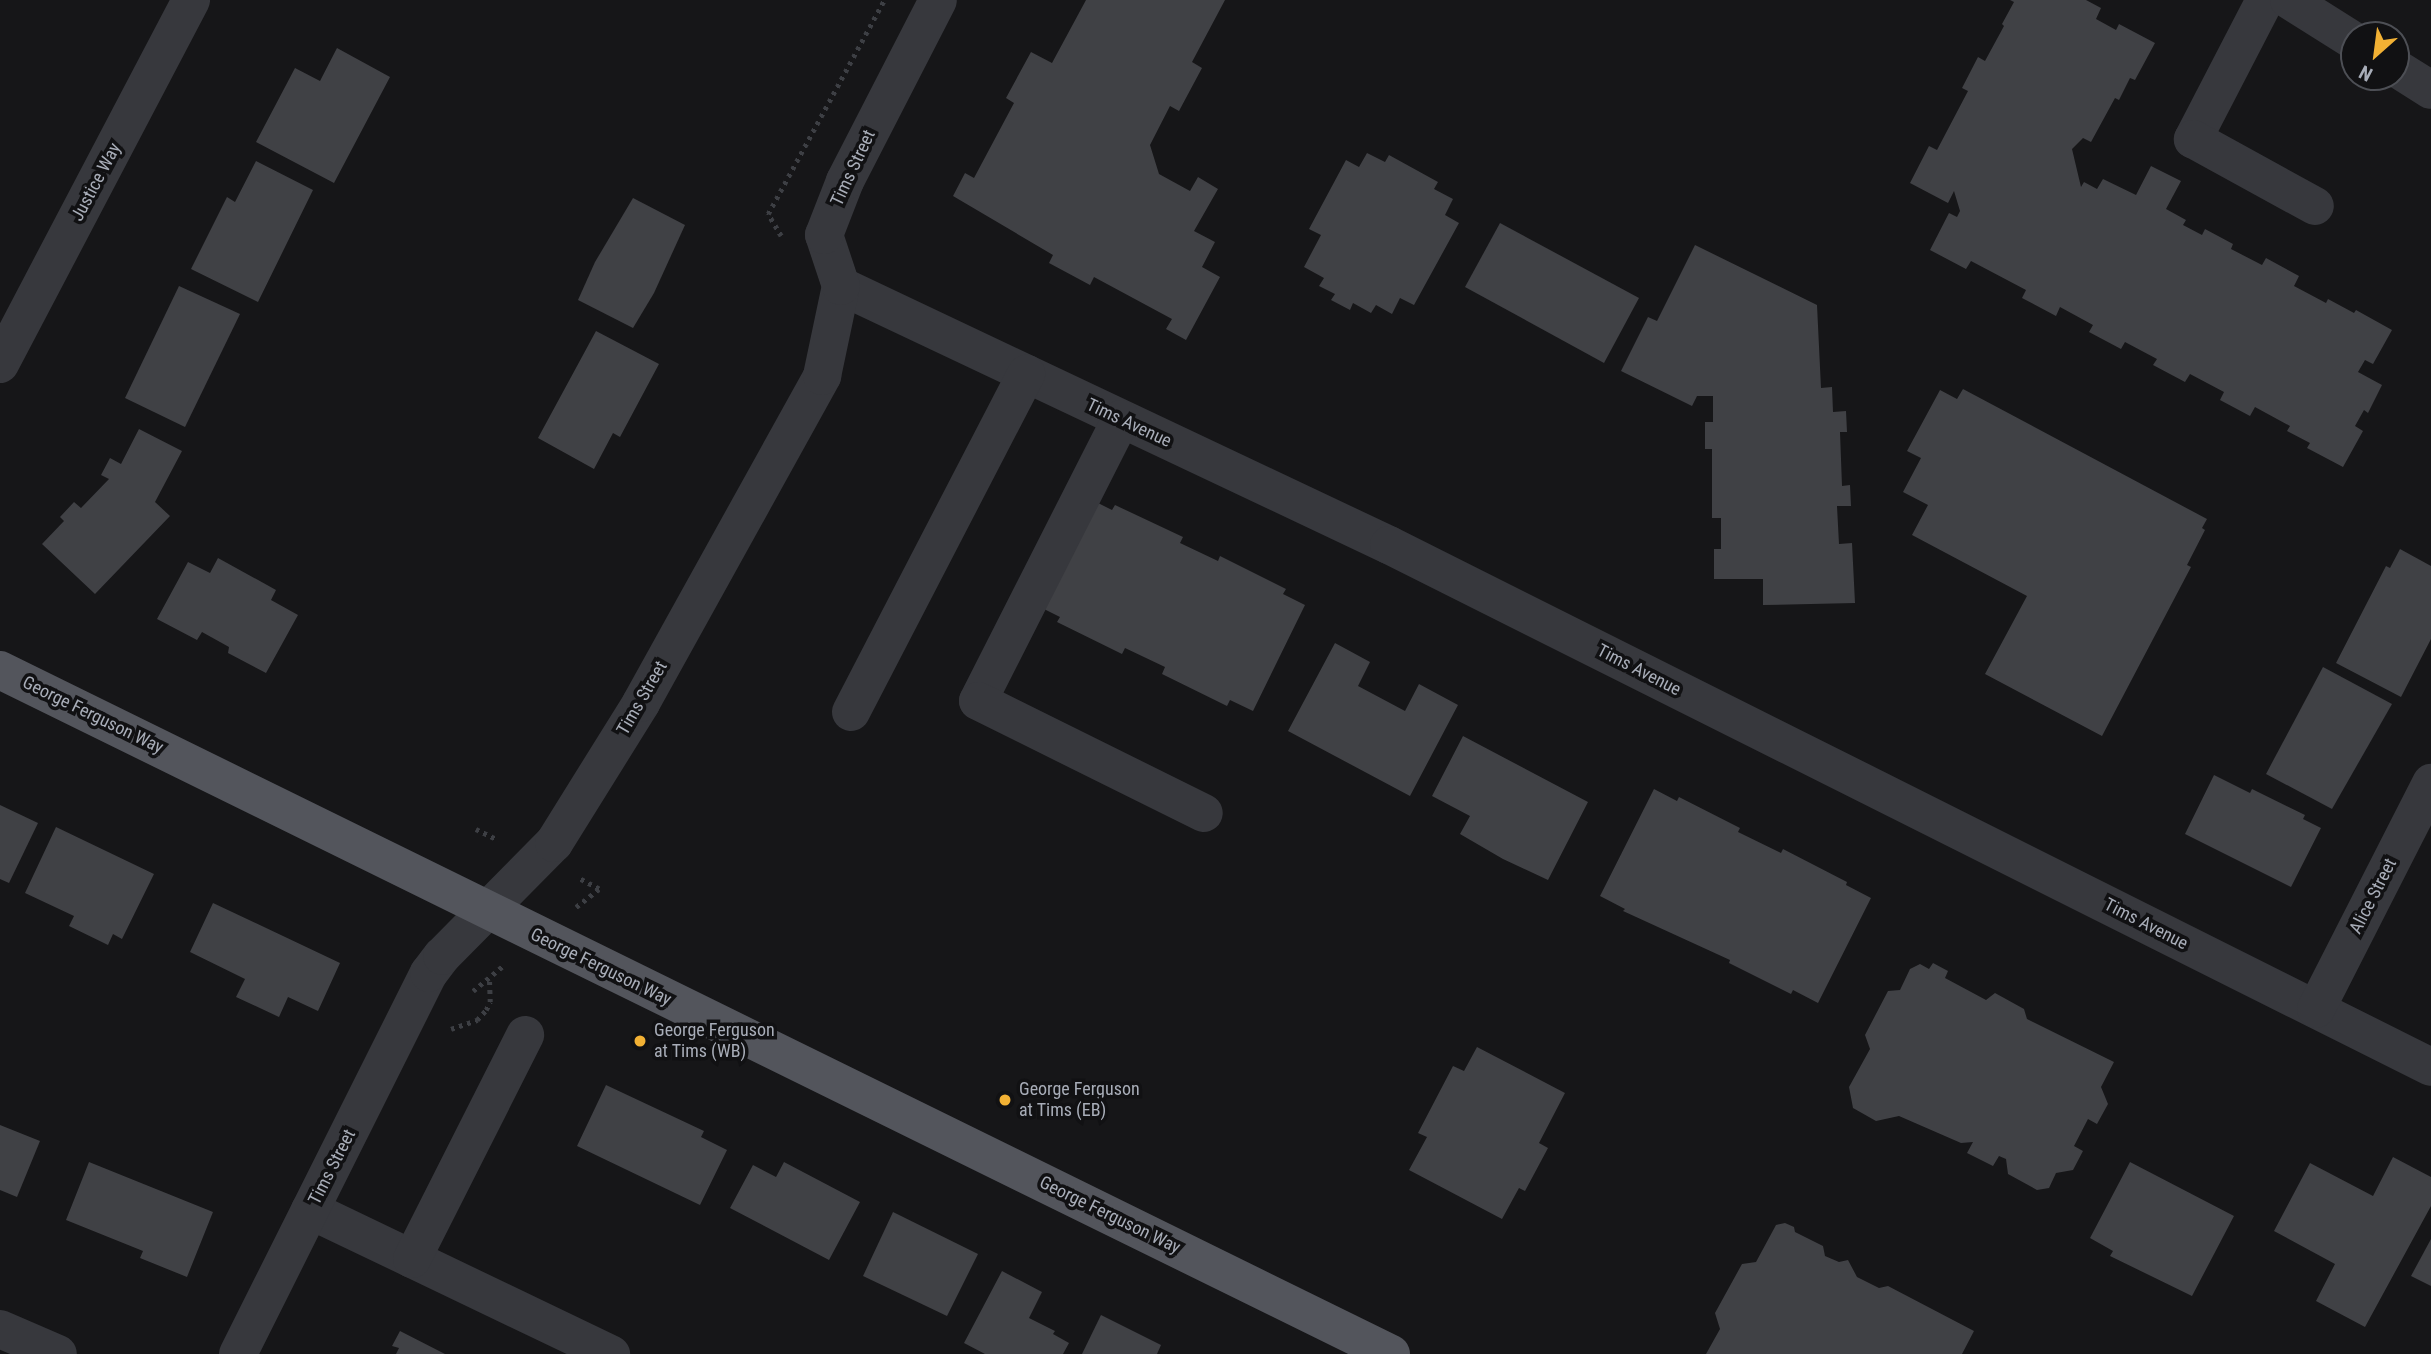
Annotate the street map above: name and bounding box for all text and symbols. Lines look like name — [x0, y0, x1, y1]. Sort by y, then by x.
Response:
north arrow — [2340, 21, 2410, 91]
text: N — [2355, 60, 2376, 86]
street label: Tims Street — [826, 126, 880, 210]
street label: Justice Way — [66, 139, 126, 225]
street label: Tims Avenue — [1083, 394, 1175, 452]
street label: Tims Avenue — [1593, 640, 1685, 700]
street label: Tims Street — [612, 657, 672, 739]
street label: George Ferguson Way — [19, 671, 167, 759]
street label: Alice Street — [2345, 855, 2401, 937]
street label: Tims Avenue — [2100, 894, 2192, 954]
street label: George Ferguson Way — [527, 923, 675, 1011]
place label: George Ferguson at Tims (WB) — [654, 1020, 775, 1062]
marker: George Ferguson at Tims (WB) — [632, 1033, 648, 1049]
place label: George Ferguson at Tims (EB) — [1019, 1079, 1140, 1122]
marker: George Ferguson at Tims (EB) — [997, 1092, 1013, 1108]
street label: Tims Street — [304, 1126, 360, 1208]
street label: George Ferguson Way — [1036, 1171, 1184, 1259]

